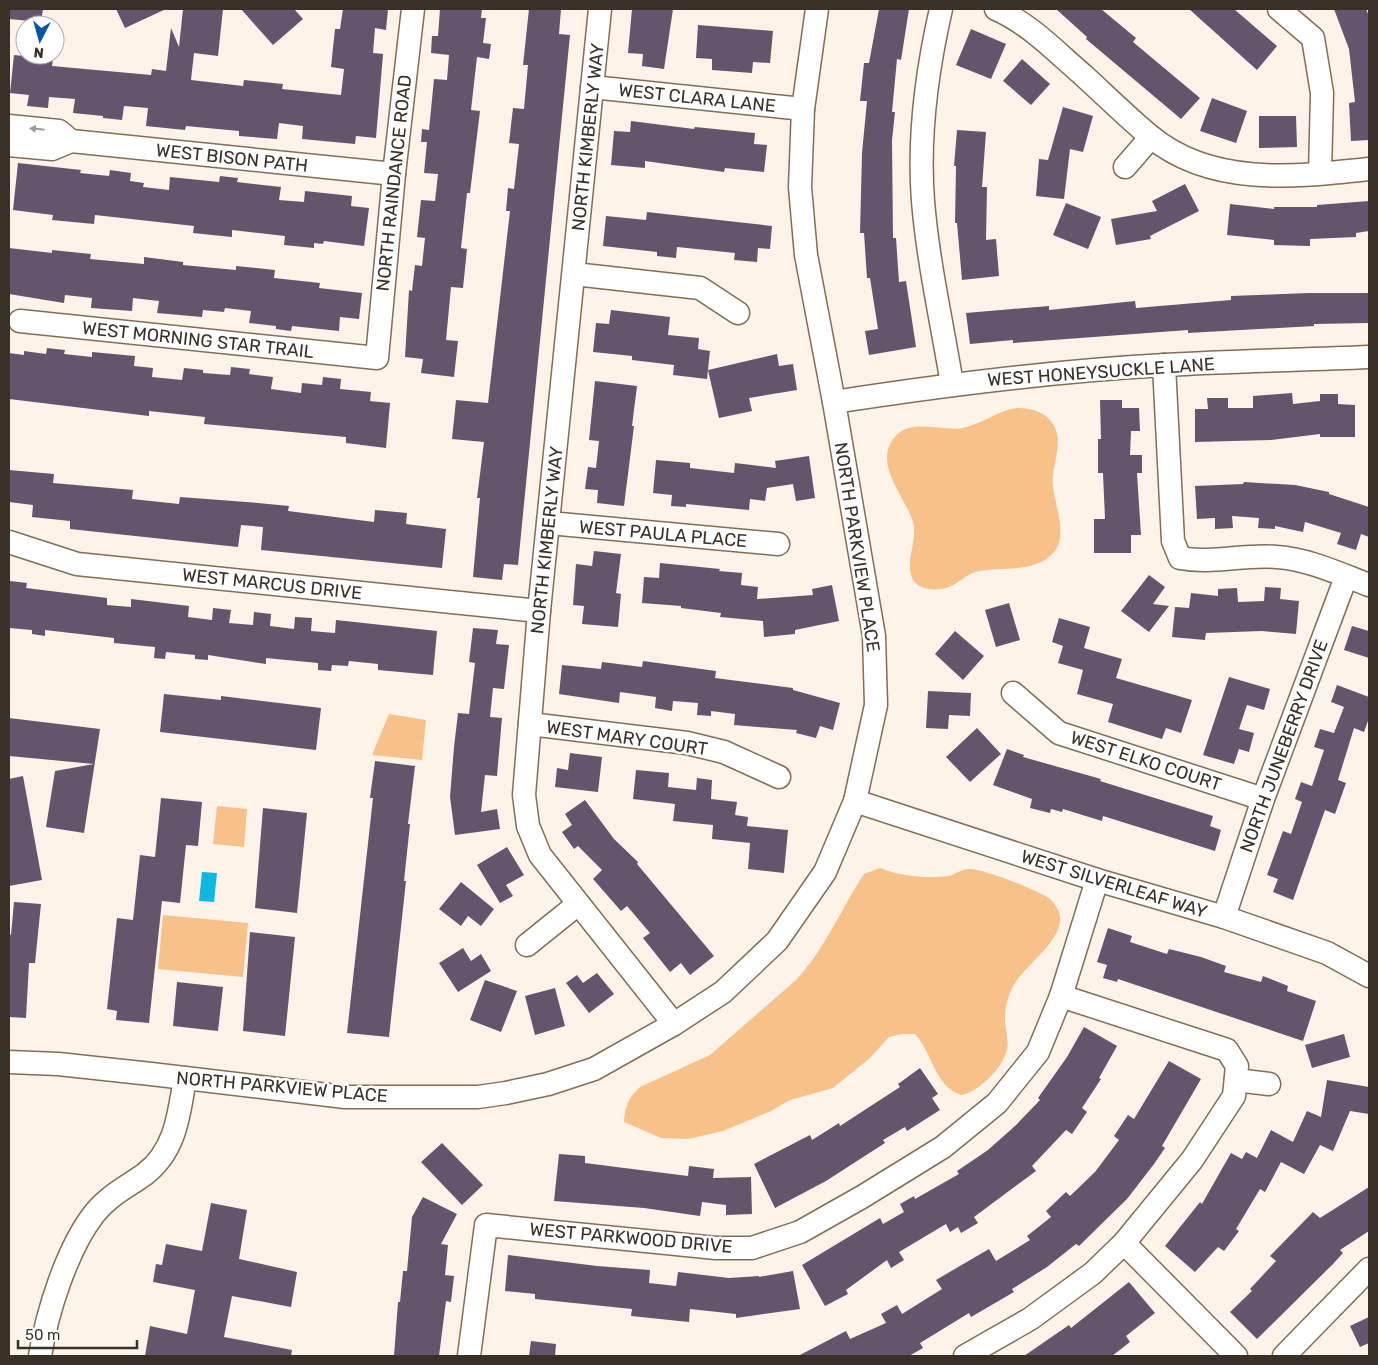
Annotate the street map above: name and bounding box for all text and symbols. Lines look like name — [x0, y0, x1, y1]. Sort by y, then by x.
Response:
north arrow — [15, 15, 65, 65]
street label: NORTH KIMBERLY WAY — [567, 42, 609, 232]
text: N — [33, 43, 45, 61]
street label: NORTH RAINDANCE ROAD — [372, 74, 416, 292]
street label: WEST CLARA LANE — [617, 79, 777, 117]
one-way arrow — [29, 125, 45, 133]
street label: WEST BISON PATH — [155, 139, 309, 177]
street label: WEST MORNING STAR TRAIL — [81, 317, 315, 363]
street label: WEST HONEYSUCKLE LANE — [986, 353, 1216, 391]
street label: NORTH PARKVIEW PLACE — [830, 441, 884, 653]
street label: NORTH KIMBERLY WAY — [526, 445, 568, 635]
street label: WEST PAULA PLACE — [578, 516, 748, 552]
street label: WEST MARCUS DRIVE — [181, 564, 363, 604]
street label: NORTH JUNEBERRY DRIVE — [1235, 637, 1333, 855]
street label: WEST MARY COURT — [545, 716, 709, 760]
street label: WEST ELKO COURT — [1068, 726, 1224, 796]
street label: WEST SILVERLEAF WAY — [1018, 845, 1210, 923]
street label: NORTH PARKVIEW PLACE — [175, 1067, 389, 1107]
street label: WEST PARKWOOD DRIVE — [529, 1218, 733, 1258]
scale bar — [18, 1318, 136, 1350]
text: 50 m — [25, 1326, 60, 1344]

